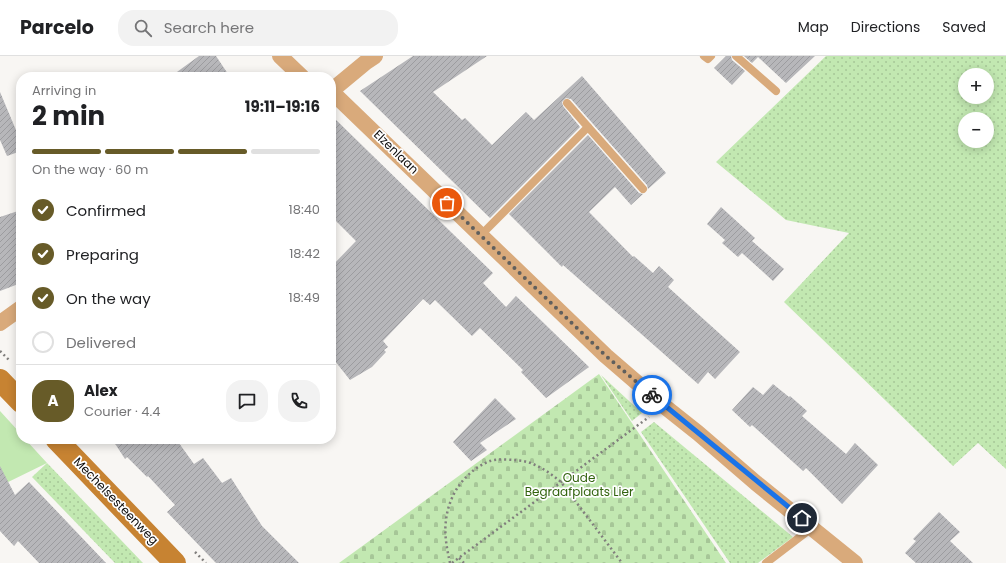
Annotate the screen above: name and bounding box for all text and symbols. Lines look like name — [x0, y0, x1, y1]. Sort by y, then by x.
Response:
search box — [118, 10, 398, 46]
text: Parcelo — [20, 14, 94, 41]
icon: search — [132, 17, 154, 39]
text: Search here — [164, 17, 254, 38]
text: Map — [798, 17, 829, 37]
text: Directions — [851, 17, 920, 37]
text: Saved — [942, 17, 986, 37]
map controls — [958, 68, 994, 148]
button: + — [958, 68, 994, 104]
text: Arriving in — [32, 81, 96, 100]
text: 19:11–19:16 — [245, 96, 320, 117]
text: 2 min — [32, 98, 105, 134]
button: − — [958, 112, 994, 148]
street label: Elzenlaan — [370, 126, 423, 177]
text: On the way · 60 m — [32, 160, 148, 179]
pin — [430, 186, 464, 220]
icon: bag — [436, 192, 458, 214]
icon: check — [32, 199, 54, 221]
text: Confirmed — [66, 200, 146, 221]
text: 18:40 — [289, 200, 320, 219]
icon: check — [32, 243, 54, 265]
text: Preparing — [66, 244, 139, 265]
text: 18:42 — [289, 244, 320, 263]
icon: check — [32, 287, 54, 309]
text: On the way — [66, 288, 151, 309]
text: 18:49 — [289, 288, 320, 307]
text: Delivered — [66, 332, 136, 353]
courier — [632, 375, 672, 415]
text: Alex — [84, 380, 118, 401]
button: chat — [226, 380, 268, 422]
button: phone — [278, 380, 320, 422]
icon: bike — [641, 384, 663, 406]
text: A — [47, 390, 59, 411]
text: Courier · 4.4 — [84, 402, 160, 421]
street label: Mechelsesteenweg — [70, 453, 163, 548]
park label: Oude Begraafplaats Lier — [525, 469, 634, 500]
pin — [785, 501, 819, 535]
icon: home — [791, 507, 813, 529]

